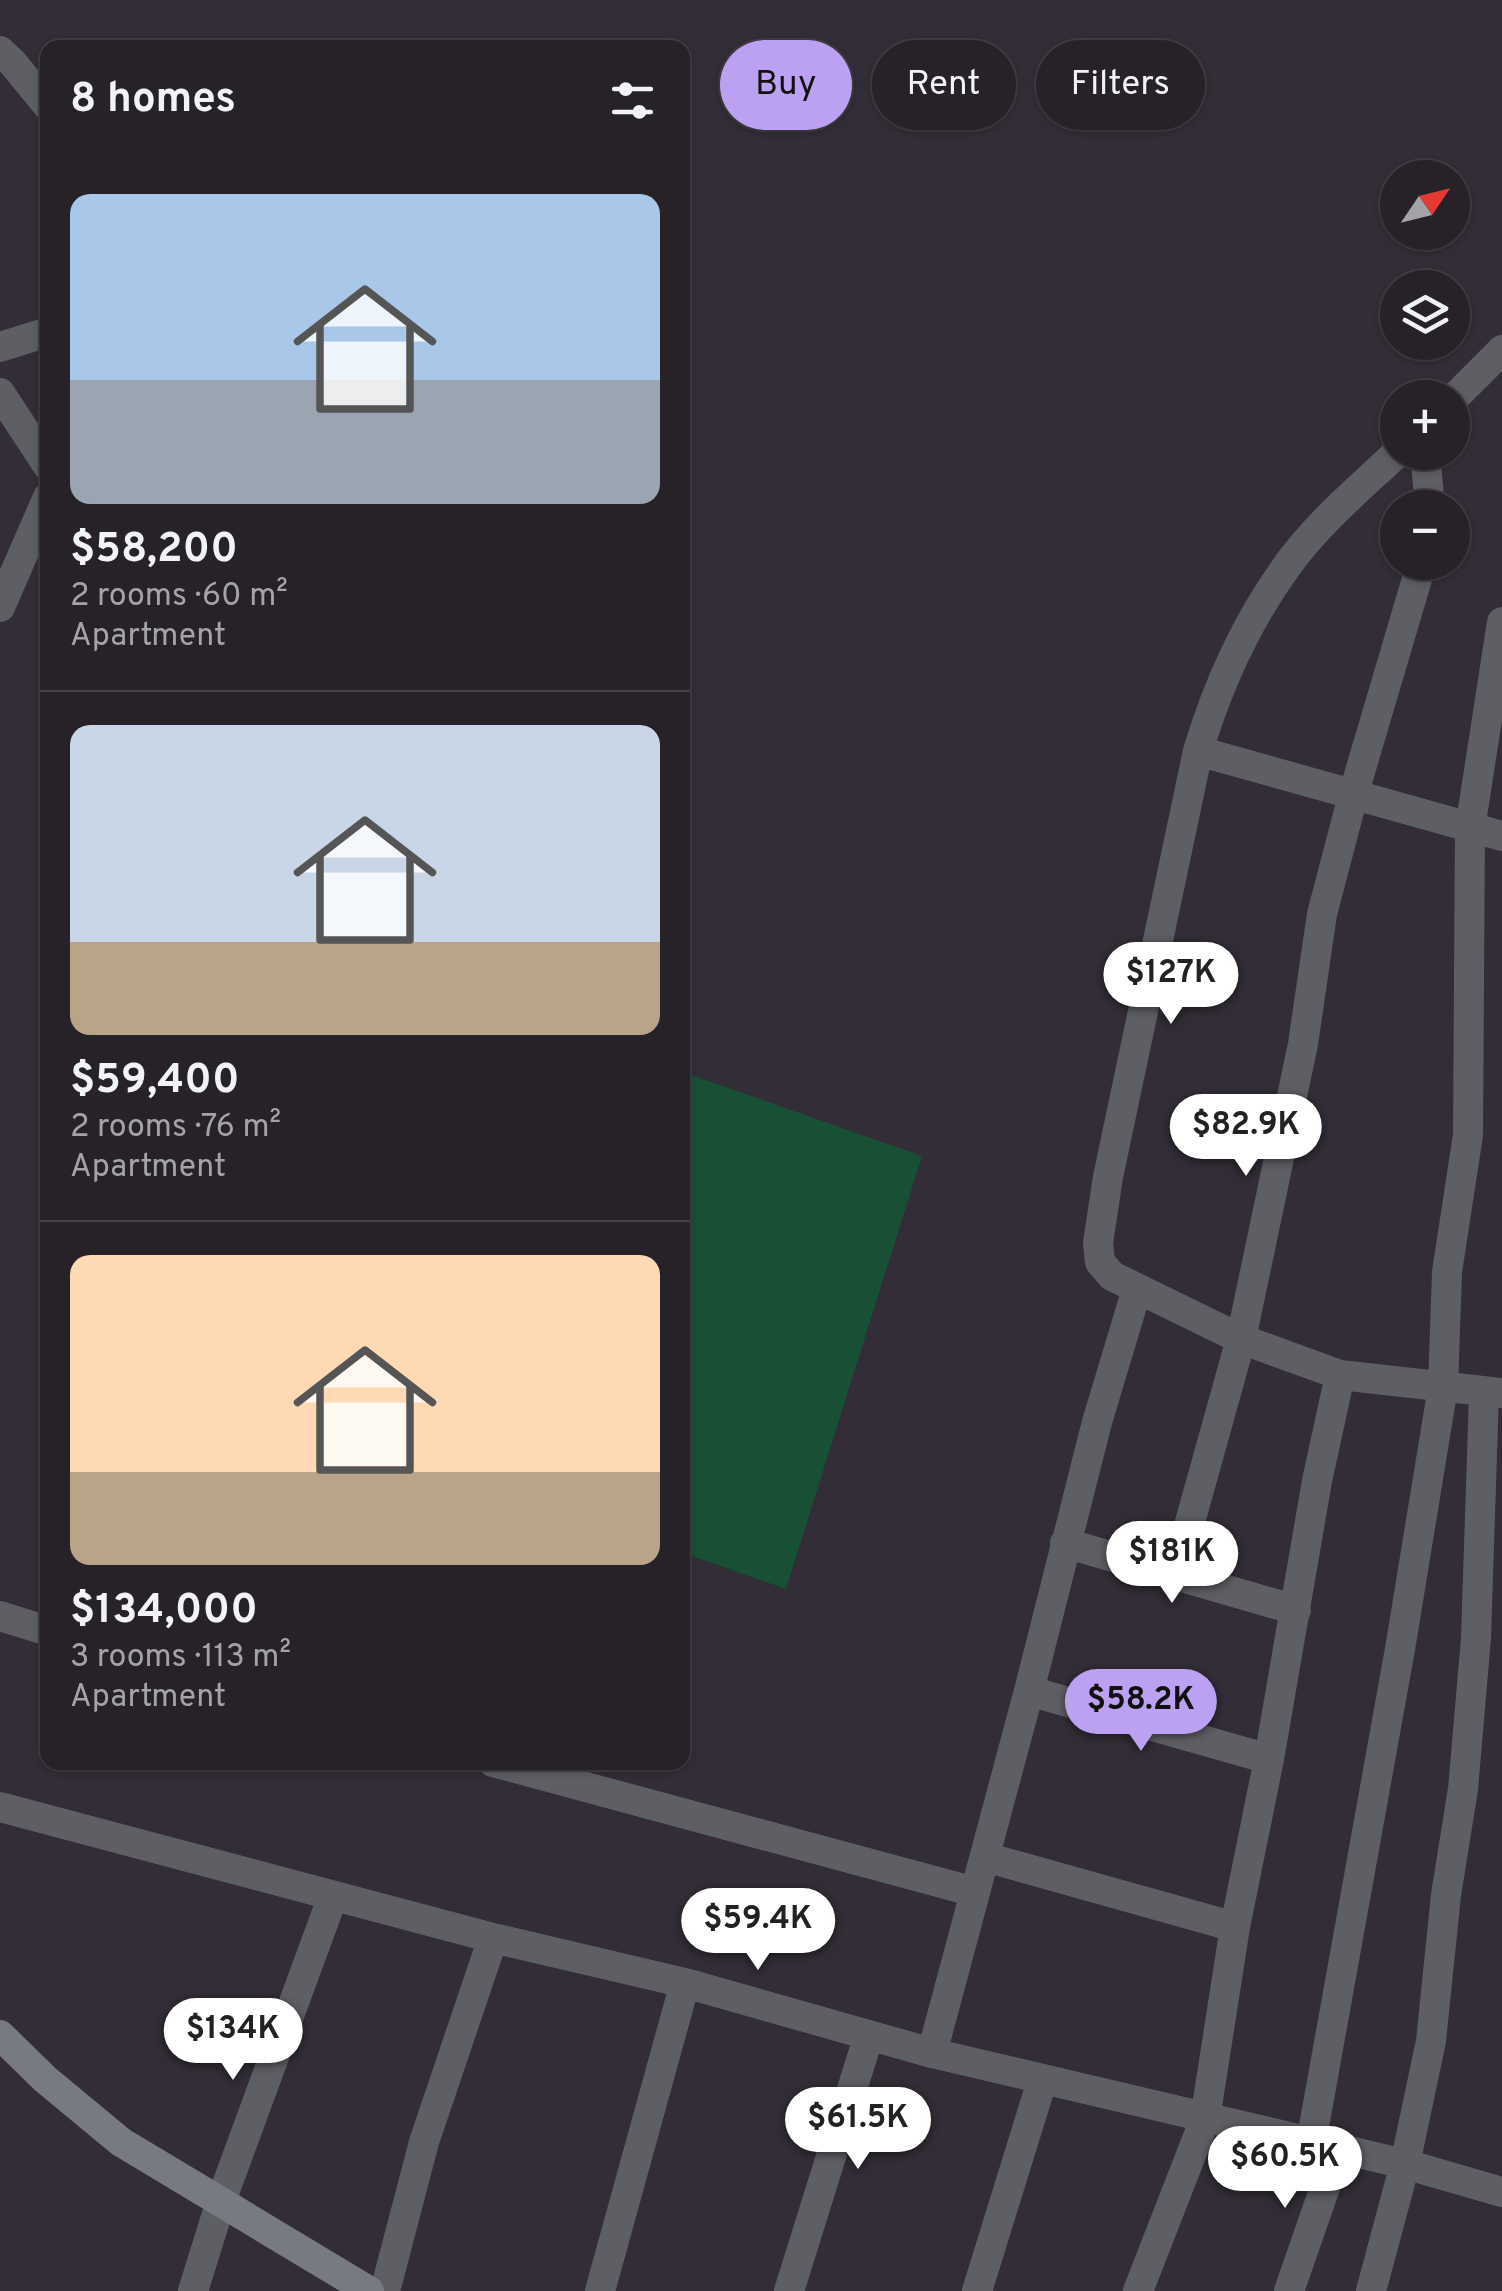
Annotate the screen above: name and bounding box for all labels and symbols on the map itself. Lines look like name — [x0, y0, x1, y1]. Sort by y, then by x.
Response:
north arrow — [1380, 160, 1470, 250]
pin: $127K — [1101, 942, 1241, 1027]
pin: $82.9K — [1165, 1094, 1327, 1179]
pin: $181K — [1102, 1521, 1242, 1606]
pin: $58.2K — [1060, 1669, 1222, 1754]
pin: $59.4K — [677, 1888, 839, 1973]
pin: $134K — [163, 1998, 303, 2083]
pin: $61.5K — [777, 2087, 939, 2172]
pin: $60.5K — [1204, 2126, 1366, 2211]

